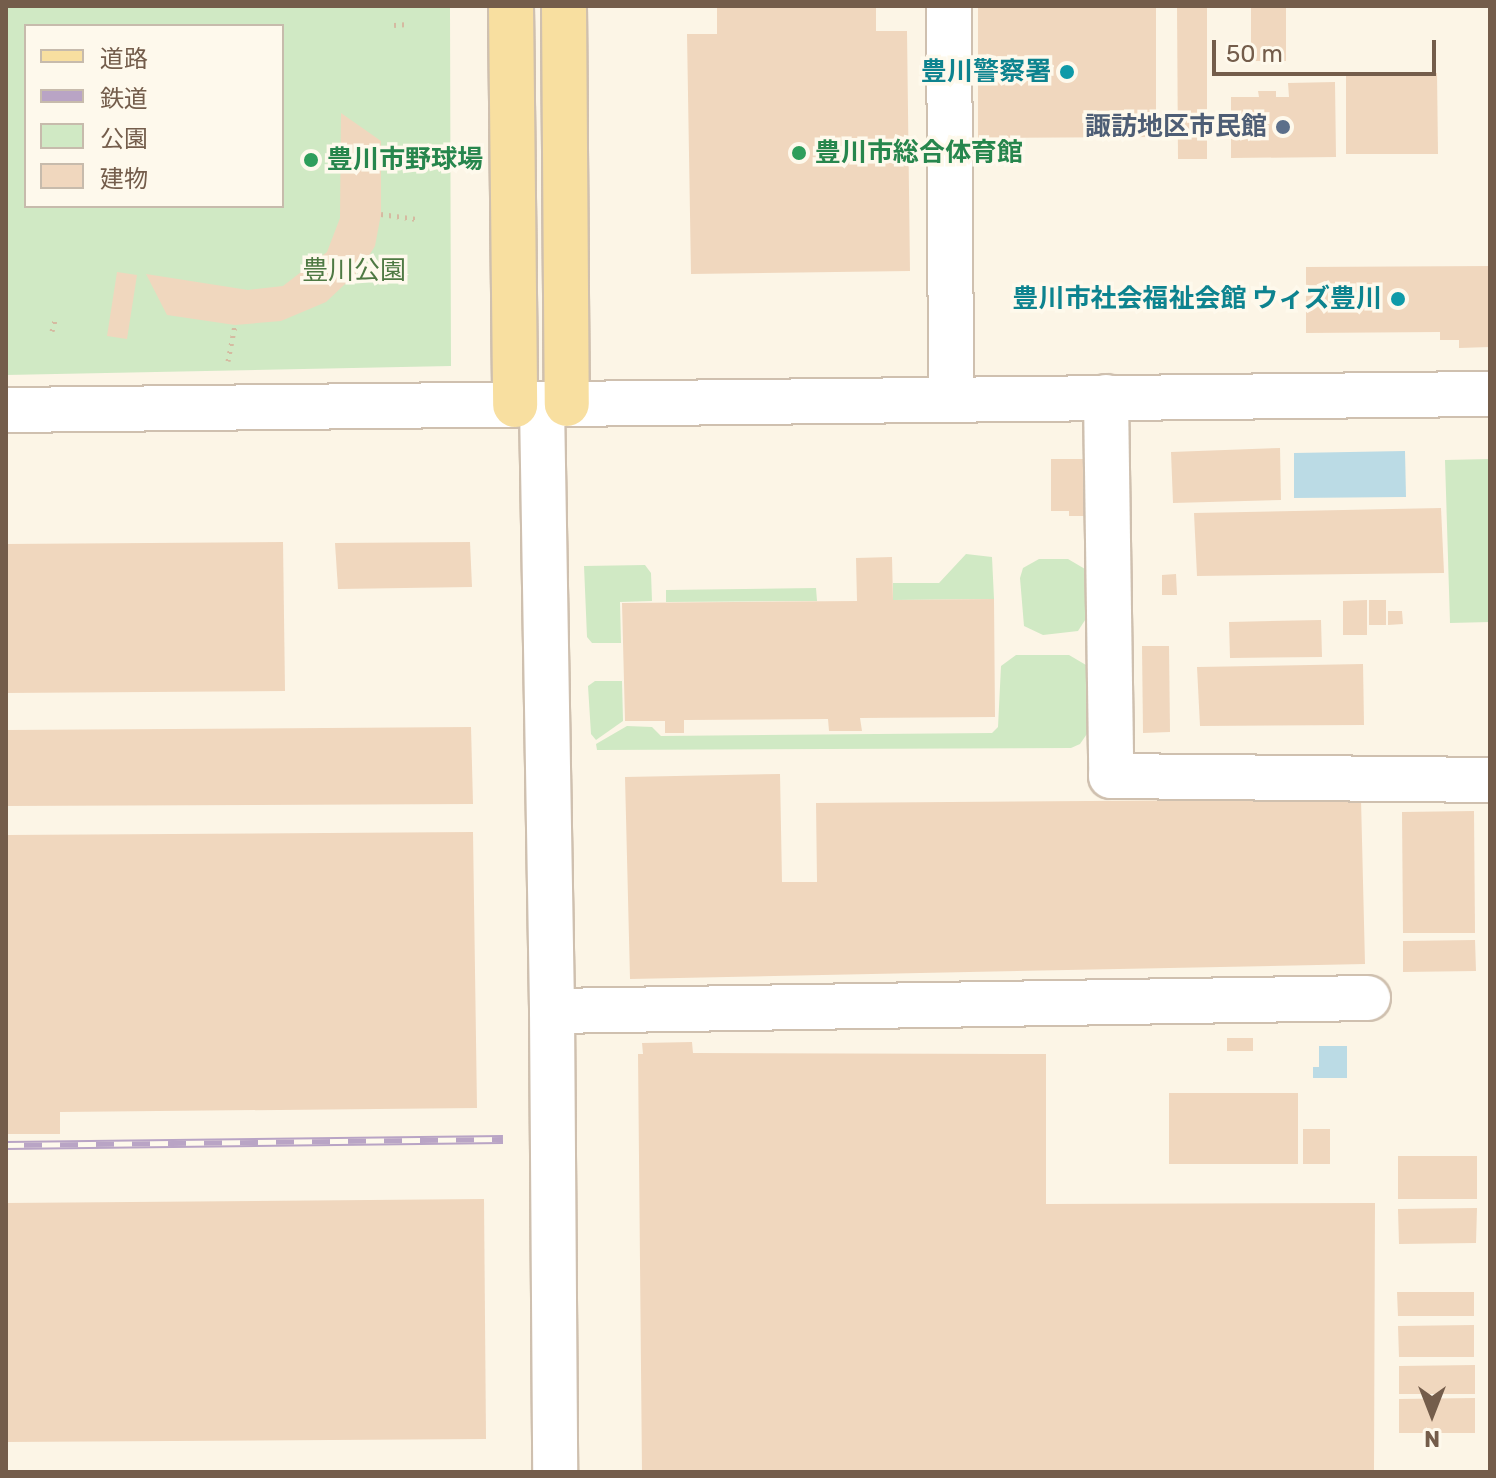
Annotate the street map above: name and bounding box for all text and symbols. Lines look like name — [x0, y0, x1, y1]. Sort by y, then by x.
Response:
legend — [24, 24, 284, 208]
scale bar — [1216, 24, 1440, 74]
text: 50 m — [1226, 40, 1283, 68]
text: 道路 — [100, 45, 148, 73]
place label: 豊川警察署 — [921, 56, 1051, 88]
marker: 豊川警察署 — [1058, 63, 1076, 81]
text: 鉄道 — [100, 85, 148, 113]
place label: 諏訪地区市民館 — [1085, 111, 1267, 143]
marker: 諏訪地区市民館 — [1274, 118, 1292, 136]
text: 公園 — [100, 125, 148, 153]
place label: 豊川市総合体育館 — [815, 137, 1023, 169]
place label: 豊川市野球場 — [327, 144, 483, 176]
marker: 豊川市総合体育館 — [790, 144, 808, 162]
marker: 豊川市野球場 — [302, 151, 320, 169]
text: 建物 — [100, 165, 148, 193]
park label: 豊川公園 — [302, 255, 406, 287]
place label: 豊川市社会福祉会館 ウィズ豊川 — [1012, 283, 1382, 315]
marker: 豊川市社会福祉会館 ウィズ豊川 — [1389, 290, 1407, 308]
north arrow — [1392, 1374, 1472, 1454]
text: N — [1424, 1425, 1440, 1452]

